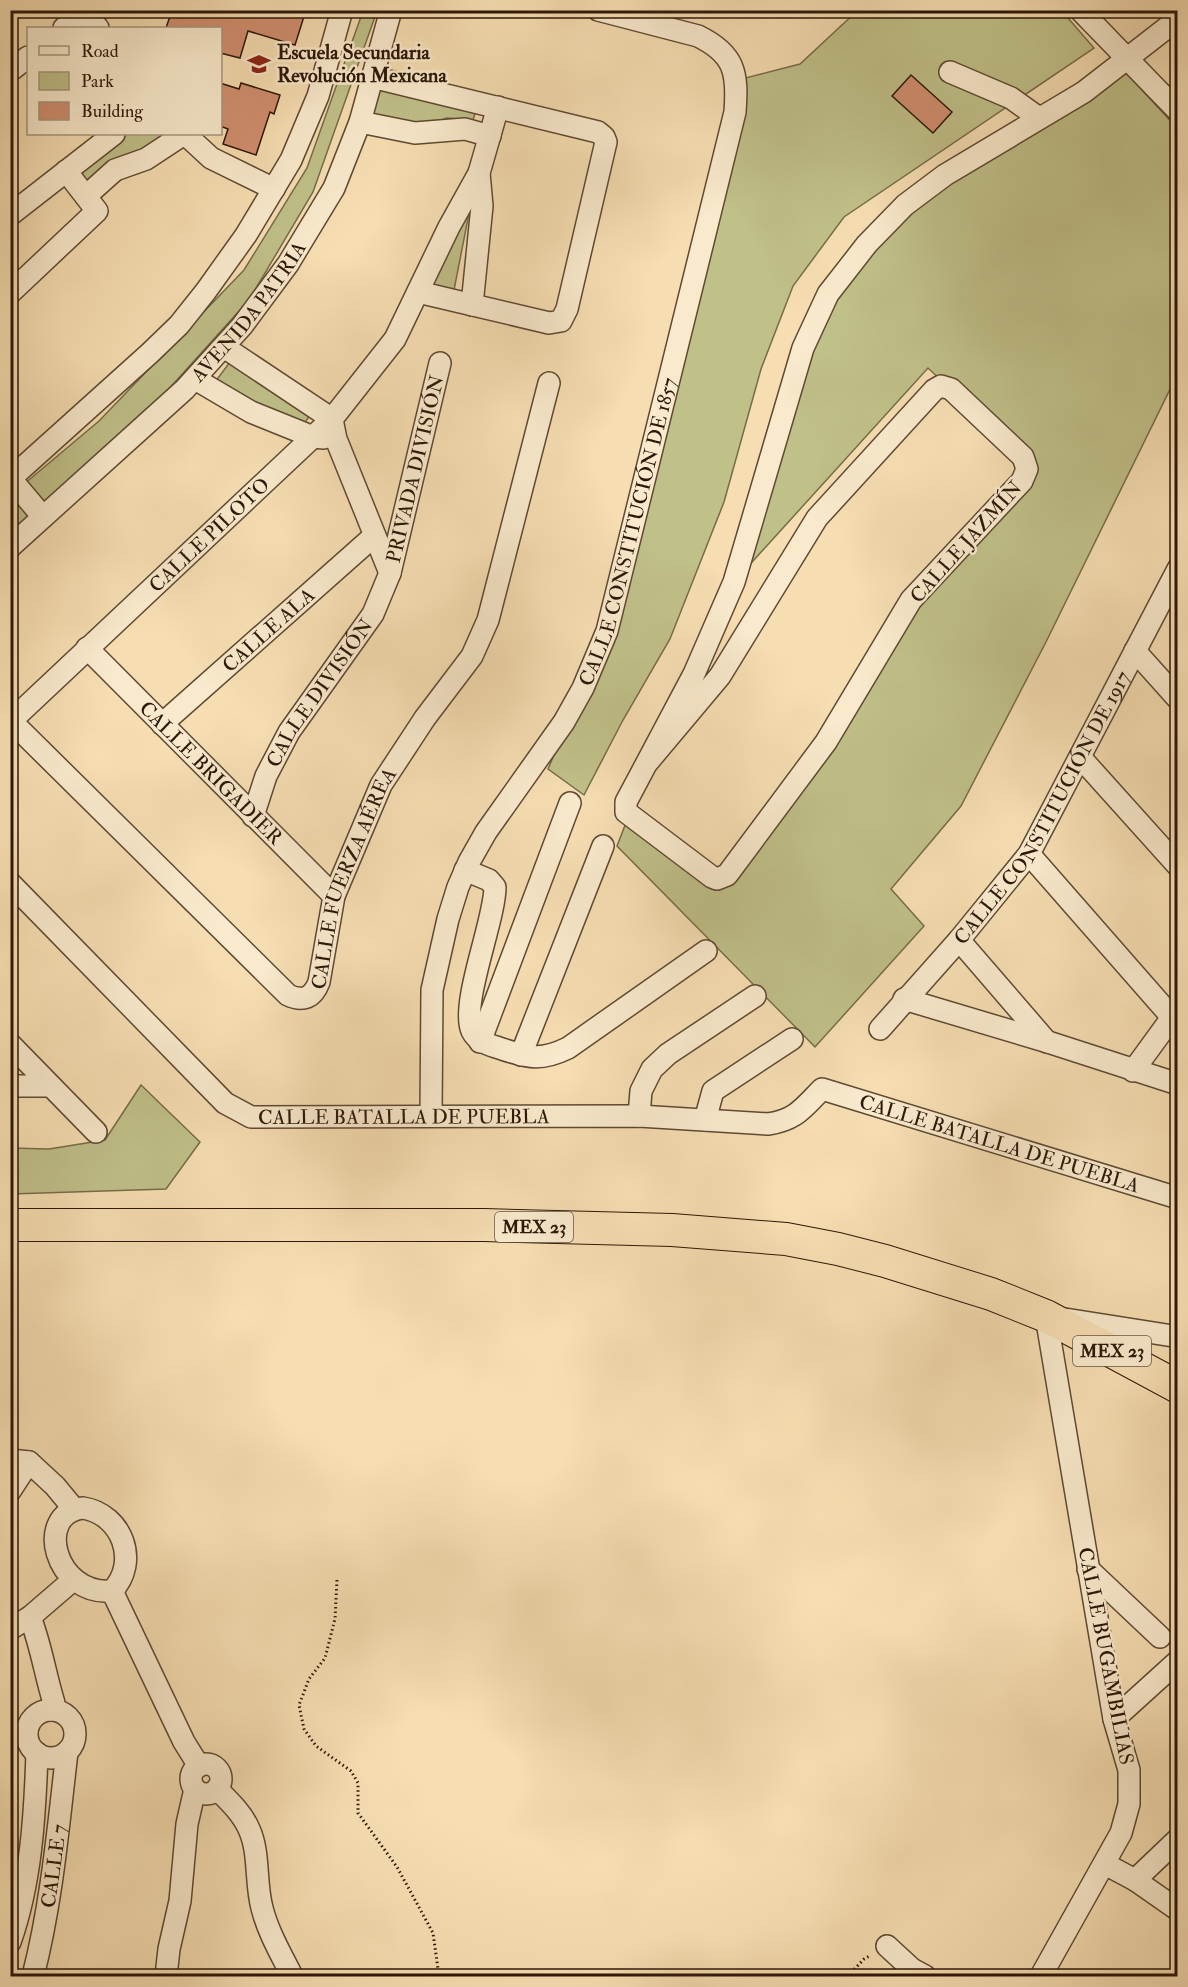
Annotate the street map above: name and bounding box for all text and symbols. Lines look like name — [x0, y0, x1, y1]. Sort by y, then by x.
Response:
legend — [27, 27, 222, 135]
text: Road — [81, 40, 119, 63]
place label: Escuela Secundaria Revolución Mexicana — [277, 40, 447, 88]
school or university icon: Escuela Secundaria Revolución Mexicana — [246, 51, 272, 77]
text: Park — [81, 70, 114, 93]
text: Building — [81, 100, 144, 123]
street label: AVENIDA PATRIA — [185, 237, 311, 388]
street label: PRIVADA DIVISIÓN — [380, 372, 449, 565]
street label: CALLE CONSTITUCIÓN DE 1857 — [573, 375, 682, 690]
street label: CALLE PILOTO — [143, 472, 275, 597]
street label: CALLE JAZMÍN — [904, 475, 1028, 608]
street label: CALLE ALA — [217, 582, 320, 677]
street label: CALLE DIVISIÓN — [260, 614, 378, 771]
street label: CALLE CONSTITUCIÓN DE 1917 — [948, 666, 1135, 949]
street label: CALLE BRIGADIER — [134, 696, 289, 850]
street label: CALLE FUERZA AÉREA — [305, 762, 402, 991]
street label: CALLE BATALLA DE PUEBLA — [856, 1089, 1143, 1198]
street label: CALLE BATALLA DE PUEBLA — [258, 1104, 550, 1129]
road number: MEX 23 — [495, 1212, 573, 1242]
road number: MEX 23 — [1073, 1336, 1151, 1366]
street label: CALLE BUGAMBILIAS — [1073, 1545, 1139, 1767]
street label: CALLE 7 — [35, 1823, 71, 1910]

